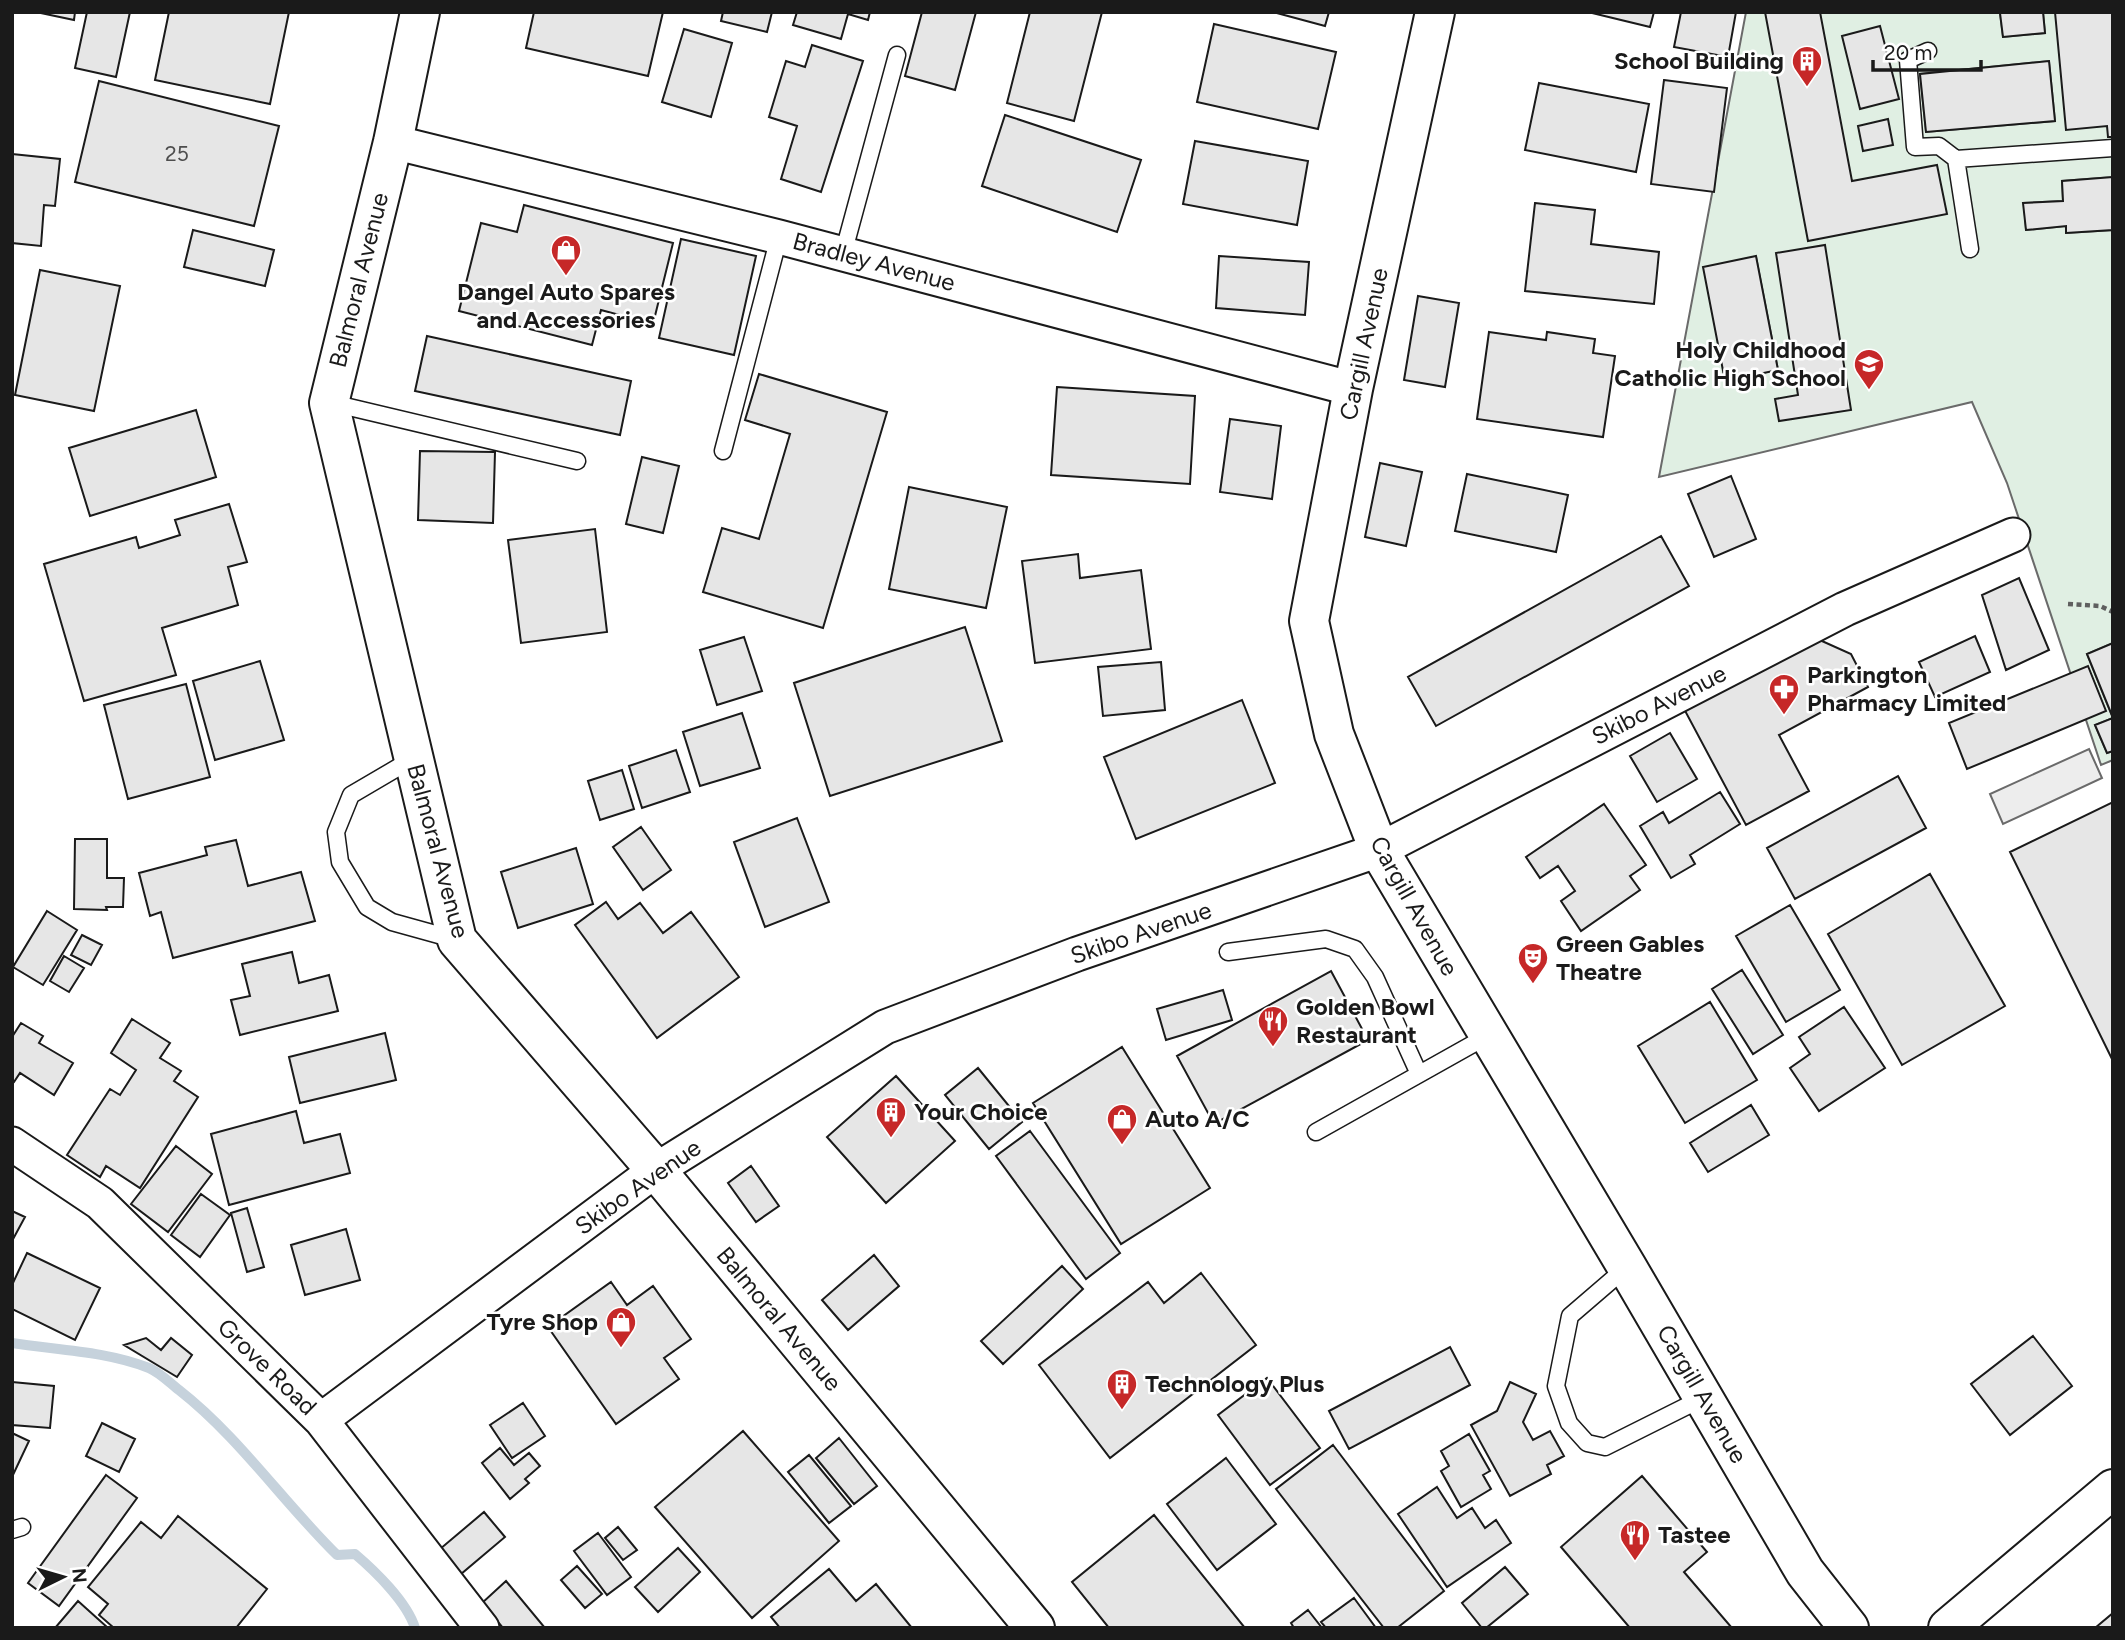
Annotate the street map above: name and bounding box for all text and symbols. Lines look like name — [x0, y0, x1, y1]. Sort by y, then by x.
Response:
scale bar — [1873, 28, 1982, 72]
text: 20 m — [1884, 40, 1932, 65]
building icon: School Building — [1790, 44, 1824, 88]
place label: School Building — [1614, 46, 1784, 75]
house number: 25 — [165, 141, 189, 166]
street label: Balmoral Avenue — [323, 189, 394, 370]
street label: Bradley Avenue — [790, 226, 958, 297]
shop icon: Dangel Auto Spares and Accessories — [549, 233, 583, 277]
street label: Cargill Avenue — [1333, 265, 1394, 423]
place label: Dangel Auto Spares and Accessories — [457, 277, 675, 334]
place label: Holy Childhood Catholic High School — [1614, 335, 1846, 392]
school or university icon: Holy Childhood Catholic High School — [1852, 347, 1886, 391]
street label: Skibo Avenue — [1587, 658, 1731, 751]
place label: Parkington Pharmacy Limited — [1807, 660, 2006, 717]
pharmacy icon: Parkington Pharmacy Limited — [1767, 672, 1801, 716]
street label: Balmoral Avenue — [401, 761, 476, 941]
street label: Cargill Avenue — [1364, 831, 1465, 981]
street label: Skibo Avenue — [1067, 895, 1215, 970]
place label: Green Gables Theatre — [1556, 929, 1704, 986]
theatre icon: Green Gables Theatre — [1516, 941, 1550, 985]
place label: Golden Bowl Restaurant — [1296, 992, 1435, 1049]
restaurant icon: Golden Bowl Restaurant — [1256, 1004, 1290, 1048]
building icon: Your Choice — [874, 1095, 908, 1139]
place label: Your Choice — [914, 1097, 1048, 1126]
shop icon: Auto A/C — [1105, 1102, 1139, 1146]
place label: Auto A/C — [1145, 1104, 1250, 1133]
street label: Skibo Avenue — [569, 1133, 706, 1241]
street label: Balmoral Avenue — [711, 1241, 848, 1397]
shop icon: Tyre Shop — [604, 1305, 638, 1349]
place label: Tyre Shop — [486, 1307, 598, 1336]
street label: Grove Road — [212, 1312, 323, 1421]
street label: Cargill Avenue — [1651, 1319, 1754, 1468]
building icon: Technology Plus — [1105, 1367, 1139, 1411]
place label: Technology Plus — [1145, 1369, 1324, 1398]
restaurant icon: Tastee — [1618, 1518, 1652, 1562]
place label: Tastee — [1658, 1520, 1730, 1549]
north arrow — [28, 1542, 98, 1612]
text: N — [67, 1567, 92, 1584]

